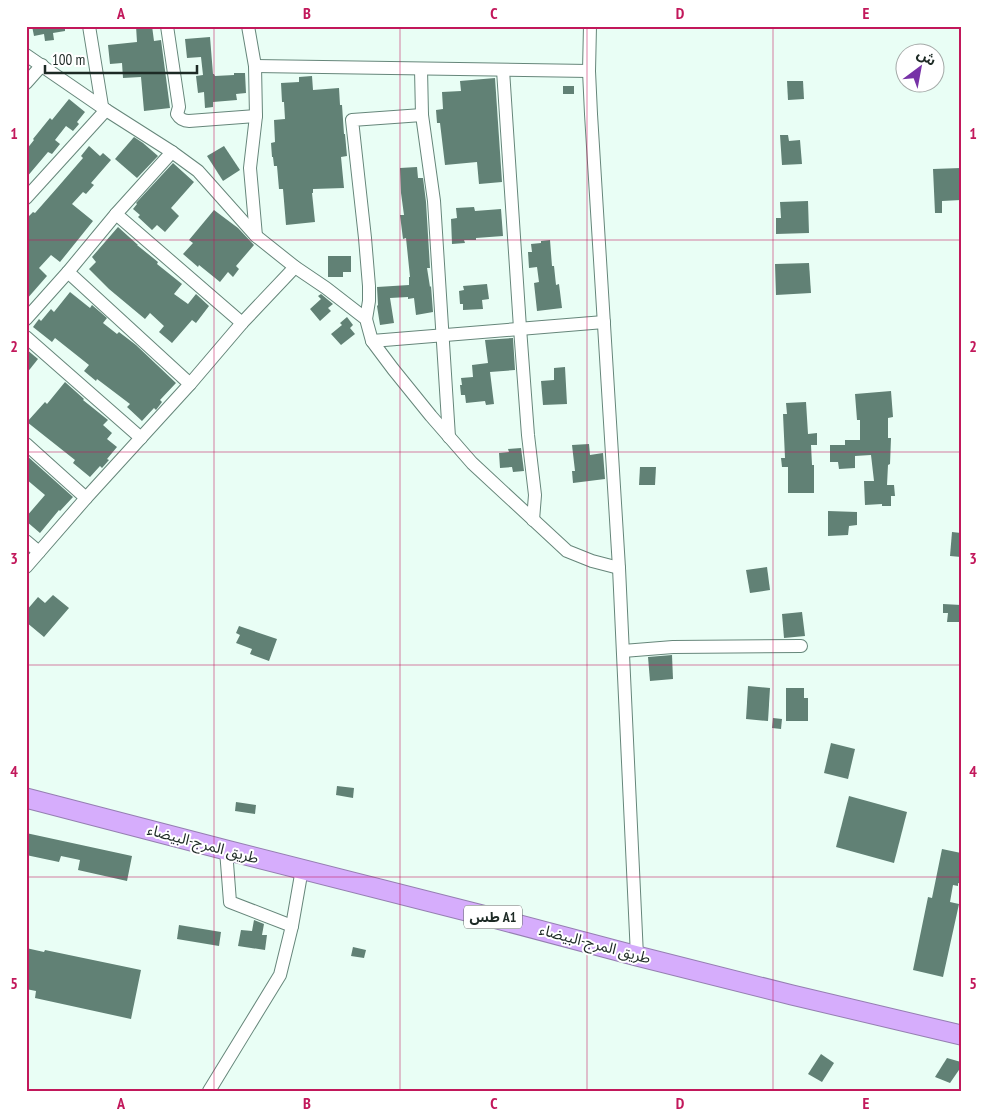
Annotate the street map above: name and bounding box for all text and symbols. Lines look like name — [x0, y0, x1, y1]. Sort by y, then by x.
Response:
text: A — [116, 3, 126, 23]
text: B — [303, 3, 311, 23]
text: C — [490, 3, 498, 23]
text: D — [676, 3, 685, 23]
text: E — [863, 3, 870, 23]
scale bar — [45, 42, 198, 74]
north arrow — [894, 42, 944, 92]
text: ش — [914, 44, 940, 70]
text: 100 m — [52, 50, 85, 69]
text: 1 — [10, 123, 18, 143]
text: 1 — [969, 123, 977, 143]
text: 2 — [10, 336, 18, 356]
text: 2 — [969, 336, 977, 356]
text: 3 — [10, 548, 18, 568]
text: 3 — [969, 548, 977, 568]
text: 4 — [10, 761, 18, 781]
text: 4 — [969, 761, 977, 781]
street label: طريق المرج-البيضاء — [145, 820, 261, 870]
road number: طس A1 — [464, 906, 522, 929]
street label: طريق المرج-البيضاء — [537, 920, 653, 970]
text: 5 — [10, 973, 18, 993]
text: 5 — [969, 973, 977, 993]
text: A — [116, 1093, 126, 1113]
text: B — [303, 1093, 311, 1113]
text: C — [490, 1093, 498, 1113]
text: D — [676, 1093, 685, 1113]
text: E — [863, 1093, 870, 1113]

